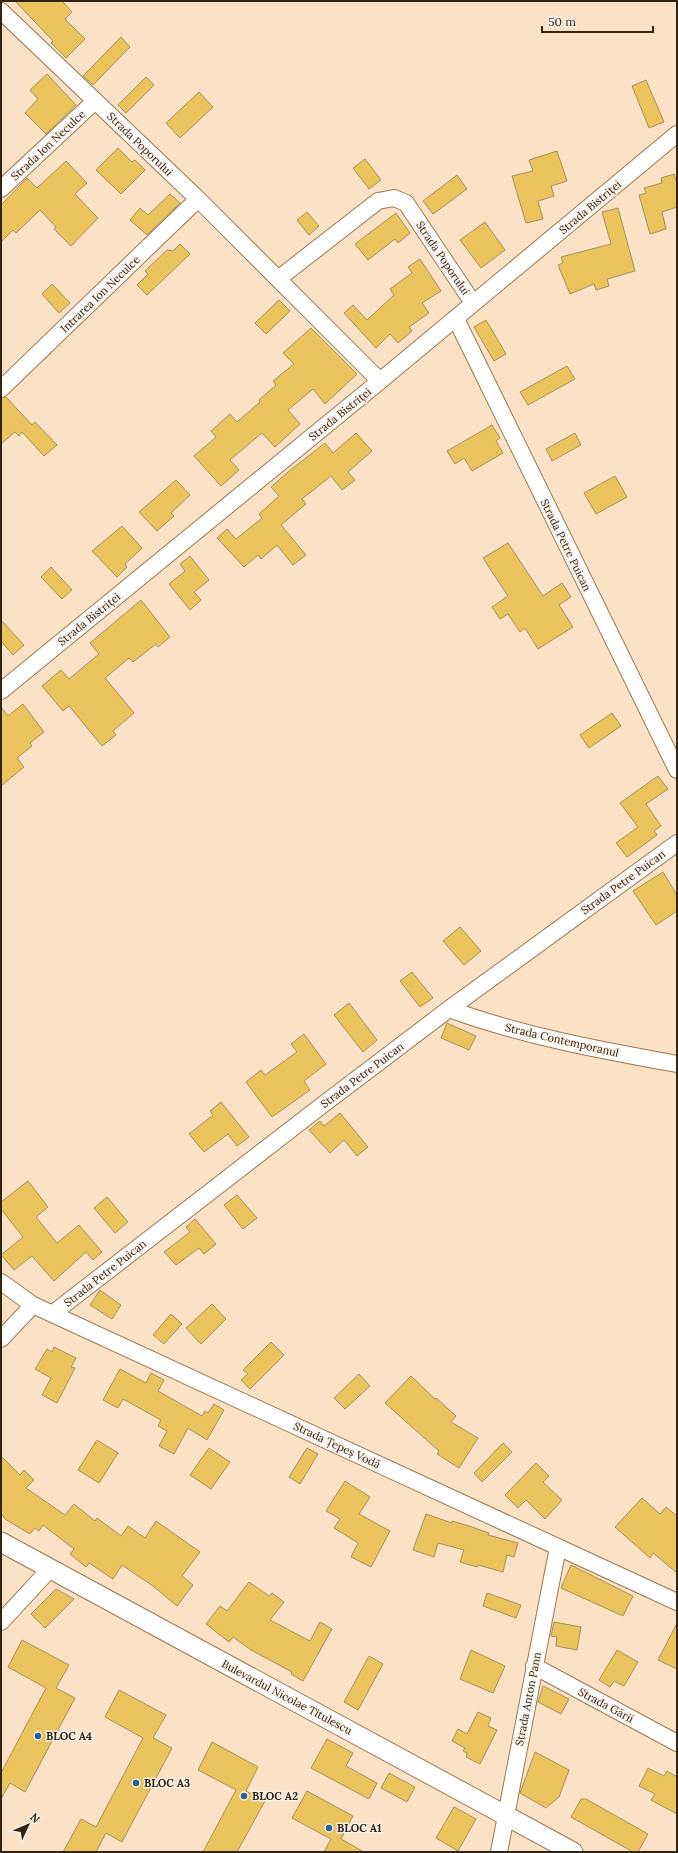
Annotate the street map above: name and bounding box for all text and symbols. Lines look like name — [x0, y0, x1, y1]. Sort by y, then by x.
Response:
scale bar — [542, 8, 653, 34]
text: 50 m — [548, 14, 576, 29]
street label: Strada Ion Neculce — [8, 107, 88, 183]
street label: Strada Poporului — [104, 109, 176, 179]
street label: Strada Bistriței — [556, 177, 624, 237]
street label: Strada Poporului — [413, 218, 473, 298]
street label: Intrarea Ion Neculce — [57, 253, 143, 335]
street label: Strada Bistriței — [306, 384, 374, 444]
street label: Strada Petre Puican — [538, 497, 595, 594]
street label: Strada Bistriței — [55, 589, 123, 649]
street label: Strada Petre Puican — [578, 847, 668, 917]
street label: Strada Contemporanul — [504, 1020, 620, 1060]
street label: Strada Petre Puican — [318, 1039, 407, 1111]
street label: Strada Petre Puican — [61, 1236, 149, 1310]
street label: Strada Țepeș Vodă — [291, 1419, 383, 1472]
street label: Strada Anton Pann — [512, 1651, 544, 1747]
street label: Bulevardul Nicolae Titulescu — [219, 1657, 355, 1738]
street label: Strada Gării — [576, 1685, 636, 1725]
place label: BLOC A4 — [46, 1729, 92, 1743]
marker: BLOC A4 — [33, 1731, 43, 1741]
place label: BLOC A3 — [144, 1776, 190, 1790]
marker: BLOC A3 — [131, 1778, 141, 1788]
place label: BLOC A2 — [252, 1789, 298, 1803]
marker: BLOC A2 — [239, 1791, 249, 1801]
north arrow — [8, 1805, 48, 1845]
text: N — [27, 1810, 44, 1826]
place label: BLOC A1 — [337, 1821, 382, 1835]
marker: BLOC A1 — [324, 1823, 334, 1833]

